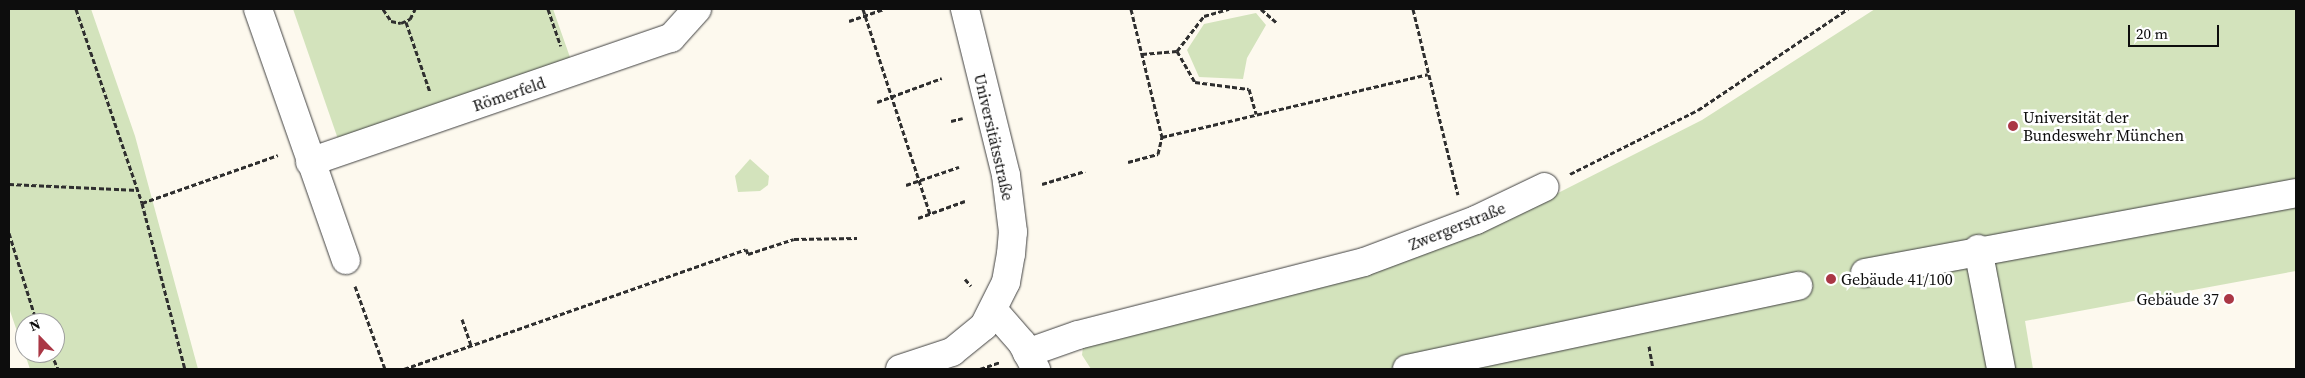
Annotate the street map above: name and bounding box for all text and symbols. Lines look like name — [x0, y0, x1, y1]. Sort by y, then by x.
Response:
scale bar — [2130, 15, 2221, 47]
text: 20 m — [2136, 23, 2168, 44]
street label: Universitätsstraße — [970, 72, 1018, 202]
street label: Römerfeld — [470, 73, 548, 115]
place label: Universität der Bundeswehr München — [2023, 107, 2184, 145]
marker: Universität der Bundeswehr München — [2007, 120, 2019, 132]
street label: Zwergerstraße — [1406, 198, 1508, 254]
place label: Gebäude 41/100 — [1841, 269, 1953, 289]
marker: Gebäude 41/100 — [1825, 273, 1837, 285]
place label: Gebäude 37 — [2137, 289, 2219, 309]
marker: Gebäude 37 — [2223, 293, 2235, 305]
north arrow — [15, 313, 65, 363]
text: N — [26, 314, 43, 336]

